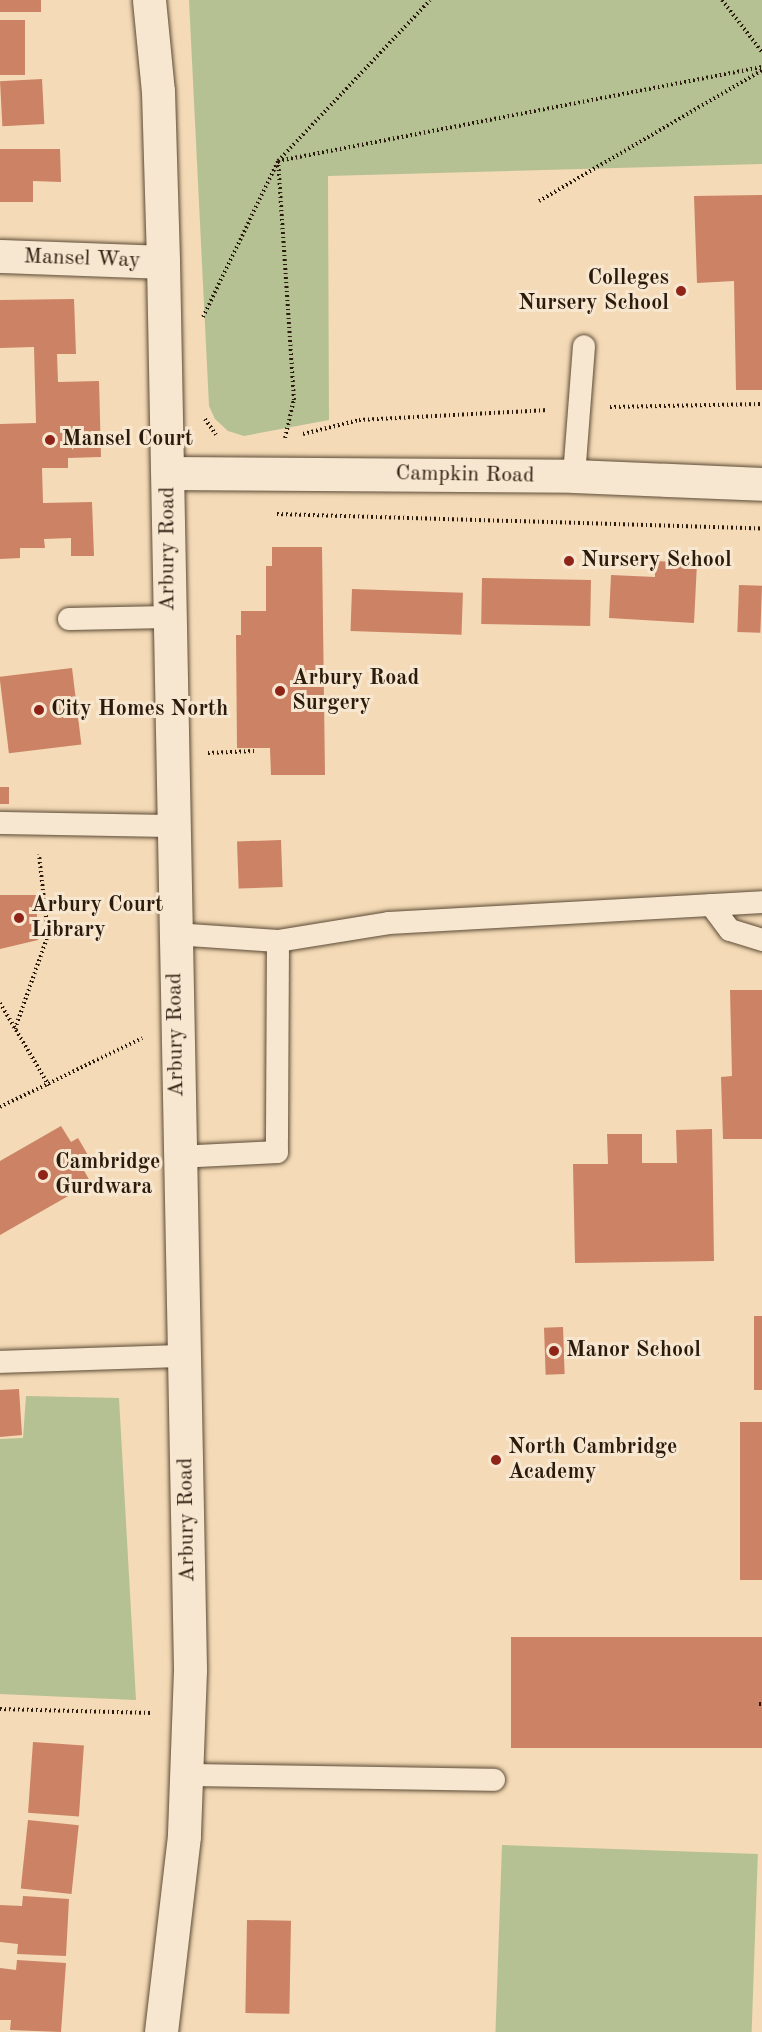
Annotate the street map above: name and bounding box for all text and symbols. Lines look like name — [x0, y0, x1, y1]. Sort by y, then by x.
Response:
street label: Mansel Way — [23, 244, 141, 274]
place label: Colleges Nursery School — [518, 265, 669, 316]
marker: Colleges Nursery School — [674, 284, 688, 298]
place label: Mansel Court — [62, 427, 193, 453]
marker: Mansel Court — [43, 433, 57, 447]
street label: Campkin Road — [395, 461, 535, 489]
street label: Arbury Road — [155, 487, 181, 611]
place label: Nursery School — [581, 548, 732, 574]
marker: Nursery School — [562, 554, 576, 568]
place label: Arbury Road Surgery — [292, 665, 419, 716]
marker: Arbury Road Surgery — [273, 684, 287, 698]
place label: City Homes North — [51, 697, 228, 723]
marker: City Homes North — [32, 703, 46, 717]
place label: Arbury Court Library — [31, 892, 163, 944]
marker: Arbury Court Library — [12, 911, 26, 925]
street label: Arbury Road — [162, 972, 190, 1098]
place label: Cambridge Gurdwara — [55, 1149, 160, 1200]
marker: Cambridge Gurdwara — [36, 1168, 50, 1182]
place label: Manor School — [566, 1338, 701, 1364]
marker: Manor School — [547, 1344, 561, 1358]
place label: North Cambridge Academy — [508, 1434, 677, 1486]
marker: North Cambridge Academy — [489, 1453, 503, 1467]
street label: Arbury Road — [173, 1457, 201, 1583]

